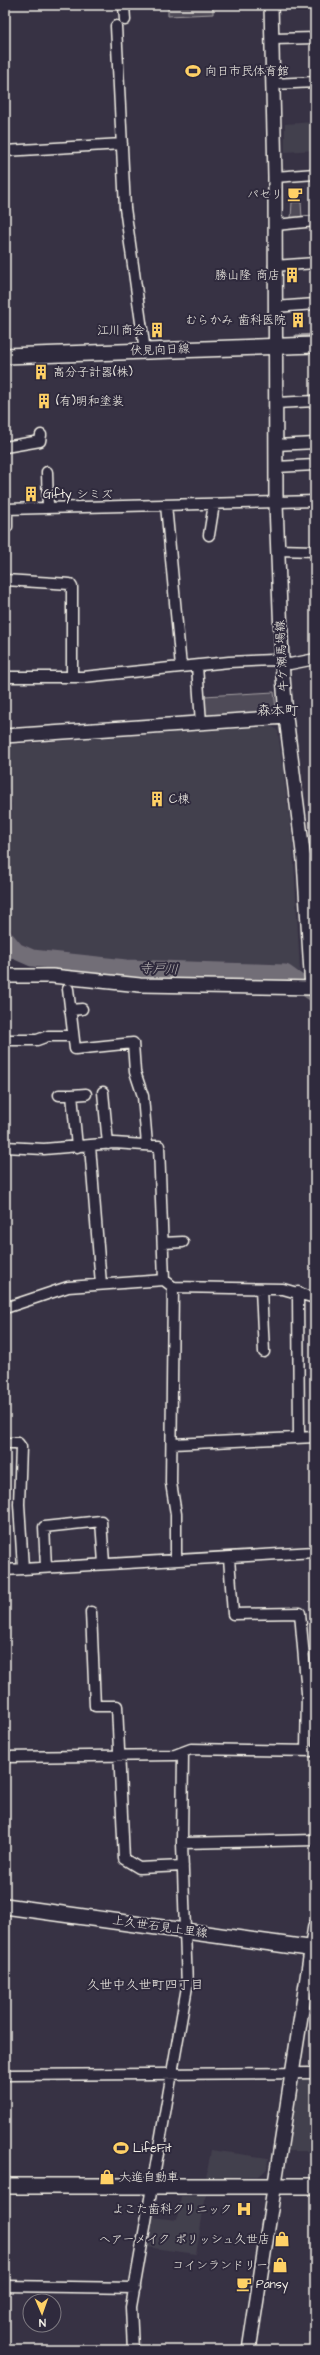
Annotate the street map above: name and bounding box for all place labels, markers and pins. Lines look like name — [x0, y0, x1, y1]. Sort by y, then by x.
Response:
sports icon: 向日市民体育館 — [184, 62, 202, 80]
place label: 向日市民体育館 — [205, 63, 289, 80]
cafe icon: パセリ — [286, 185, 304, 203]
place label: パセリ — [247, 186, 283, 203]
building icon: 勝山隆 商店 — [283, 266, 301, 284]
place label: 勝山隆 商店 — [215, 267, 280, 284]
building icon: むらかみ 歯科医院 — [289, 311, 307, 329]
place label: むらかみ 歯科医院 — [185, 312, 286, 329]
building icon: 江川商会 — [148, 321, 166, 339]
place label: 江川商会 — [97, 322, 145, 339]
building icon: 高分子計器(株) — [32, 363, 50, 381]
place label: 高分子計器(株) — [53, 364, 133, 381]
building icon: (有)明和塗装 — [35, 392, 53, 410]
place label: (有)明和塗装 — [56, 393, 124, 410]
building icon: Gifty シミズ — [22, 485, 40, 503]
place label: Gifty シミズ — [43, 486, 113, 504]
building icon: C棟 — [148, 790, 166, 808]
place label: C棟 — [169, 791, 190, 808]
sports icon: LifeFit — [112, 2139, 130, 2157]
place label: LifeFit — [133, 2140, 172, 2157]
shop icon: 大進自動車 — [98, 2168, 116, 2186]
place label: 大進自動車 — [119, 2169, 179, 2186]
hospital icon: よこた歯科クリニック — [235, 2200, 253, 2218]
place label: よこた歯科クリニック — [112, 2201, 232, 2218]
shop icon: ヘアーメイク ポリッシュ久世店 — [273, 2230, 291, 2248]
place label: ヘアーメイク ポリッシュ久世店 — [99, 2231, 270, 2248]
shop icon: コインランドリー — [271, 2256, 289, 2274]
place label: コインランドリー — [172, 2257, 268, 2274]
cafe icon: Pansy — [235, 2275, 253, 2293]
place label: Pansy — [256, 2276, 289, 2294]

